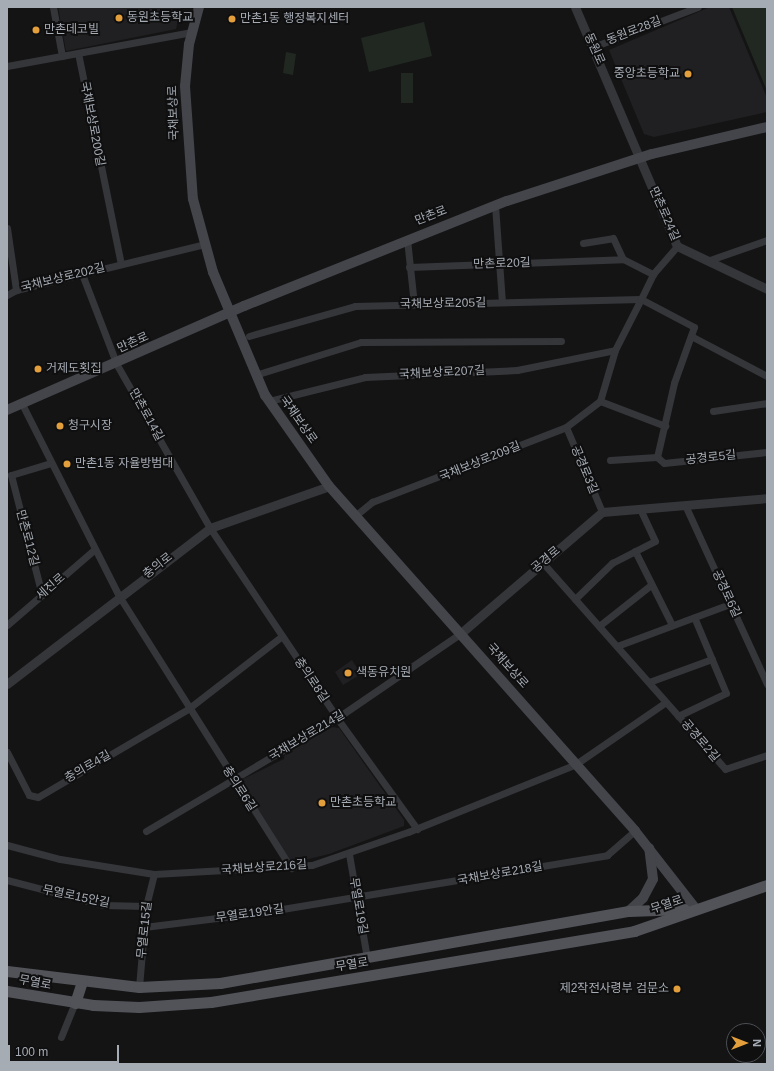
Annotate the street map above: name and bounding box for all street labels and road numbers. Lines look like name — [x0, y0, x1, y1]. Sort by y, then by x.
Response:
street label: 동원로28길 — [605, 14, 663, 48]
street label: 동원로 — [581, 31, 607, 67]
street label: 국채보상로200길 — [77, 80, 107, 168]
street label: 국채보상로 — [166, 85, 182, 141]
street label: 만촌로24길 — [646, 185, 682, 243]
street label: 만촌로 — [413, 203, 449, 229]
street label: 만촌로20길 — [473, 256, 531, 272]
street label: 국채보상로202길 — [19, 261, 107, 295]
street label: 국채보상로205길 — [400, 296, 486, 312]
street label: 만촌로 — [115, 330, 151, 356]
street label: 국채보상로207길 — [399, 364, 485, 382]
street label: 만촌로14길 — [126, 386, 166, 444]
street label: 국채보상로 — [276, 393, 320, 447]
street label: 국채보상로209길 — [437, 439, 523, 485]
street label: 공경로3길 — [567, 444, 601, 496]
street label: 공경로5길 — [685, 448, 737, 468]
street label: 만촌로12길 — [13, 508, 41, 568]
street label: 공경로 — [529, 544, 563, 576]
street label: 충의로 — [141, 550, 175, 582]
street label: 공경로6길 — [709, 568, 743, 620]
street label: 세진로 — [34, 571, 68, 603]
street label: 국채보상로 — [483, 641, 531, 691]
street label: 충의로8길 — [291, 655, 331, 705]
street label: 국채보상로214길 — [266, 708, 348, 764]
street label: 공경로2길 — [678, 717, 722, 765]
street label: 충의로4길 — [62, 748, 114, 786]
street label: 충의로6길 — [219, 764, 259, 814]
street label: 국채보상로216길 — [220, 858, 308, 878]
street label: 국채보상로218길 — [456, 859, 544, 889]
street label: 무열로19길 — [346, 876, 370, 936]
street label: 무열로15안길 — [41, 883, 111, 911]
street label: 무열로 — [649, 893, 685, 917]
street label: 무열로15길 — [135, 901, 155, 959]
street label: 무열로19안길 — [215, 902, 285, 926]
street label: 무열로 — [335, 955, 369, 975]
street label: 무열로 — [17, 973, 53, 993]

